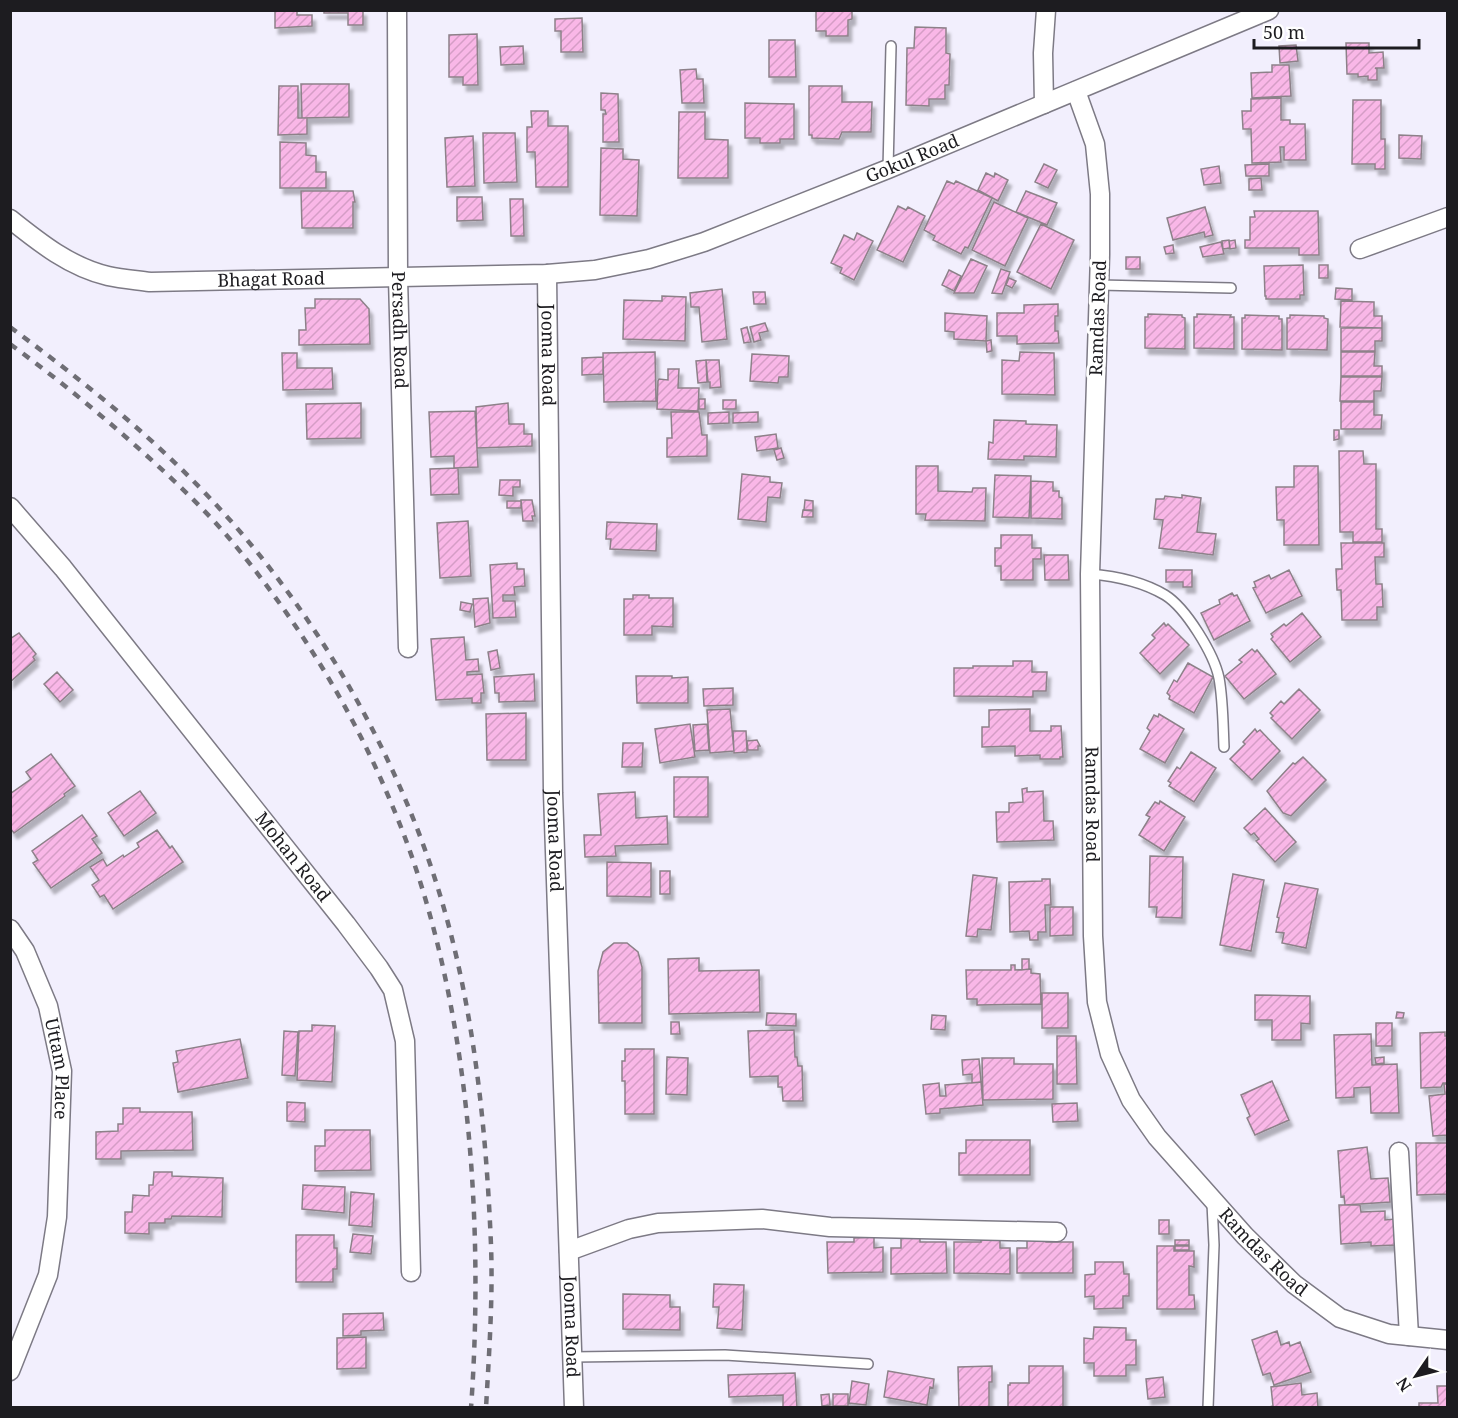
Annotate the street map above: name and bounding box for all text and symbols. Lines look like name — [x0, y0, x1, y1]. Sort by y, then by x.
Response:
scale bar — [1254, 12, 1419, 50]
text: 50 m — [1263, 20, 1305, 44]
street label: Gokul Road — [862, 128, 962, 188]
street label: Ramdas Road — [1083, 259, 1111, 377]
street label: Bhagat Road — [217, 265, 325, 292]
street label: Persadh Road — [387, 271, 414, 389]
street label: Jooma Road — [536, 303, 562, 406]
street label: Ramdas Road — [1080, 746, 1105, 863]
street label: Jooma Road — [542, 789, 569, 893]
street label: Mohan Road — [250, 806, 337, 906]
street label: Uttam Place — [40, 1015, 75, 1120]
street label: Ramdas Road — [1214, 1202, 1313, 1301]
street label: Jooma Road — [558, 1274, 586, 1378]
north arrow — [1386, 1346, 1446, 1406]
text: N — [1391, 1373, 1416, 1396]

